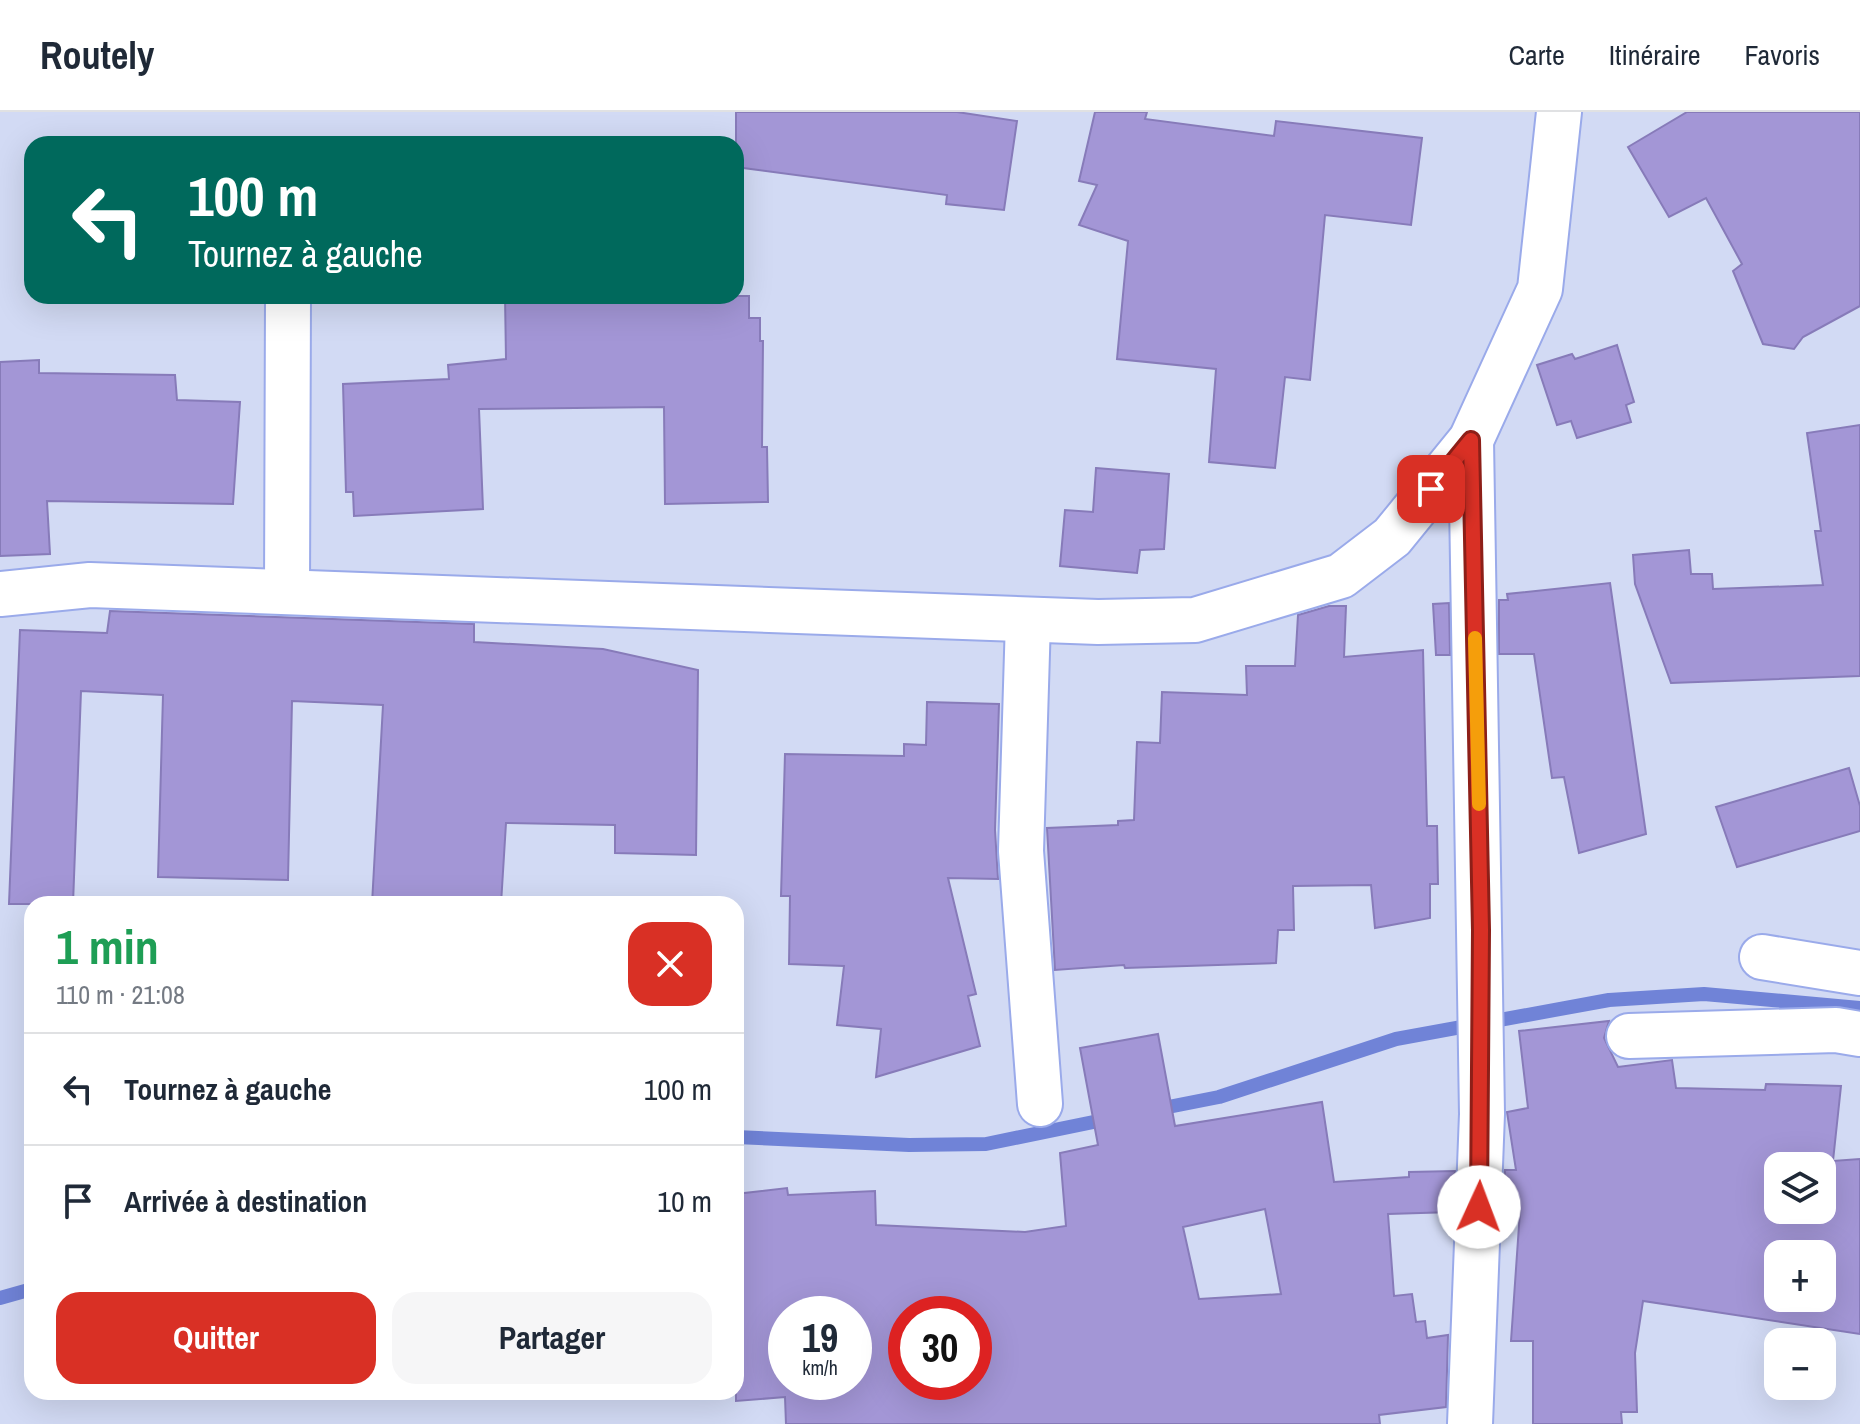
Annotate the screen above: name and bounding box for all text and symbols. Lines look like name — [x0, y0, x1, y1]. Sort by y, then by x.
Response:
text: Routely — [40, 30, 154, 81]
text: Carte — [1509, 36, 1565, 74]
text: Itinéraire — [1609, 36, 1701, 74]
text: Favoris — [1745, 36, 1820, 74]
text: 100 m — [188, 158, 318, 233]
icon: left — [56, 168, 160, 272]
text: Tournez à gauche — [188, 230, 423, 278]
pin — [1397, 455, 1465, 523]
icon: arrive — [1409, 467, 1453, 511]
text: 1 min — [56, 914, 159, 979]
button: close — [628, 922, 712, 1006]
text: 110 m · 21:08 — [56, 977, 185, 1012]
icon: left — [56, 1067, 100, 1111]
text: Tournez à gauche — [124, 1069, 331, 1109]
text: 100 m — [644, 1069, 712, 1109]
map controls — [1764, 1152, 1836, 1400]
button: layers — [1764, 1152, 1836, 1224]
position arrow — [1437, 1165, 1521, 1249]
icon: arrive — [56, 1179, 100, 1223]
text: Arrivée à destination — [124, 1181, 367, 1221]
text: 10 m — [657, 1181, 712, 1221]
button: + — [1764, 1240, 1836, 1312]
button: Quitter — [56, 1292, 376, 1384]
button: Partager — [392, 1292, 712, 1384]
speed limit sign: 30 — [888, 1296, 992, 1400]
text: 19 — [802, 1311, 838, 1364]
button: − — [1764, 1328, 1836, 1400]
text: km/h — [802, 1354, 838, 1381]

